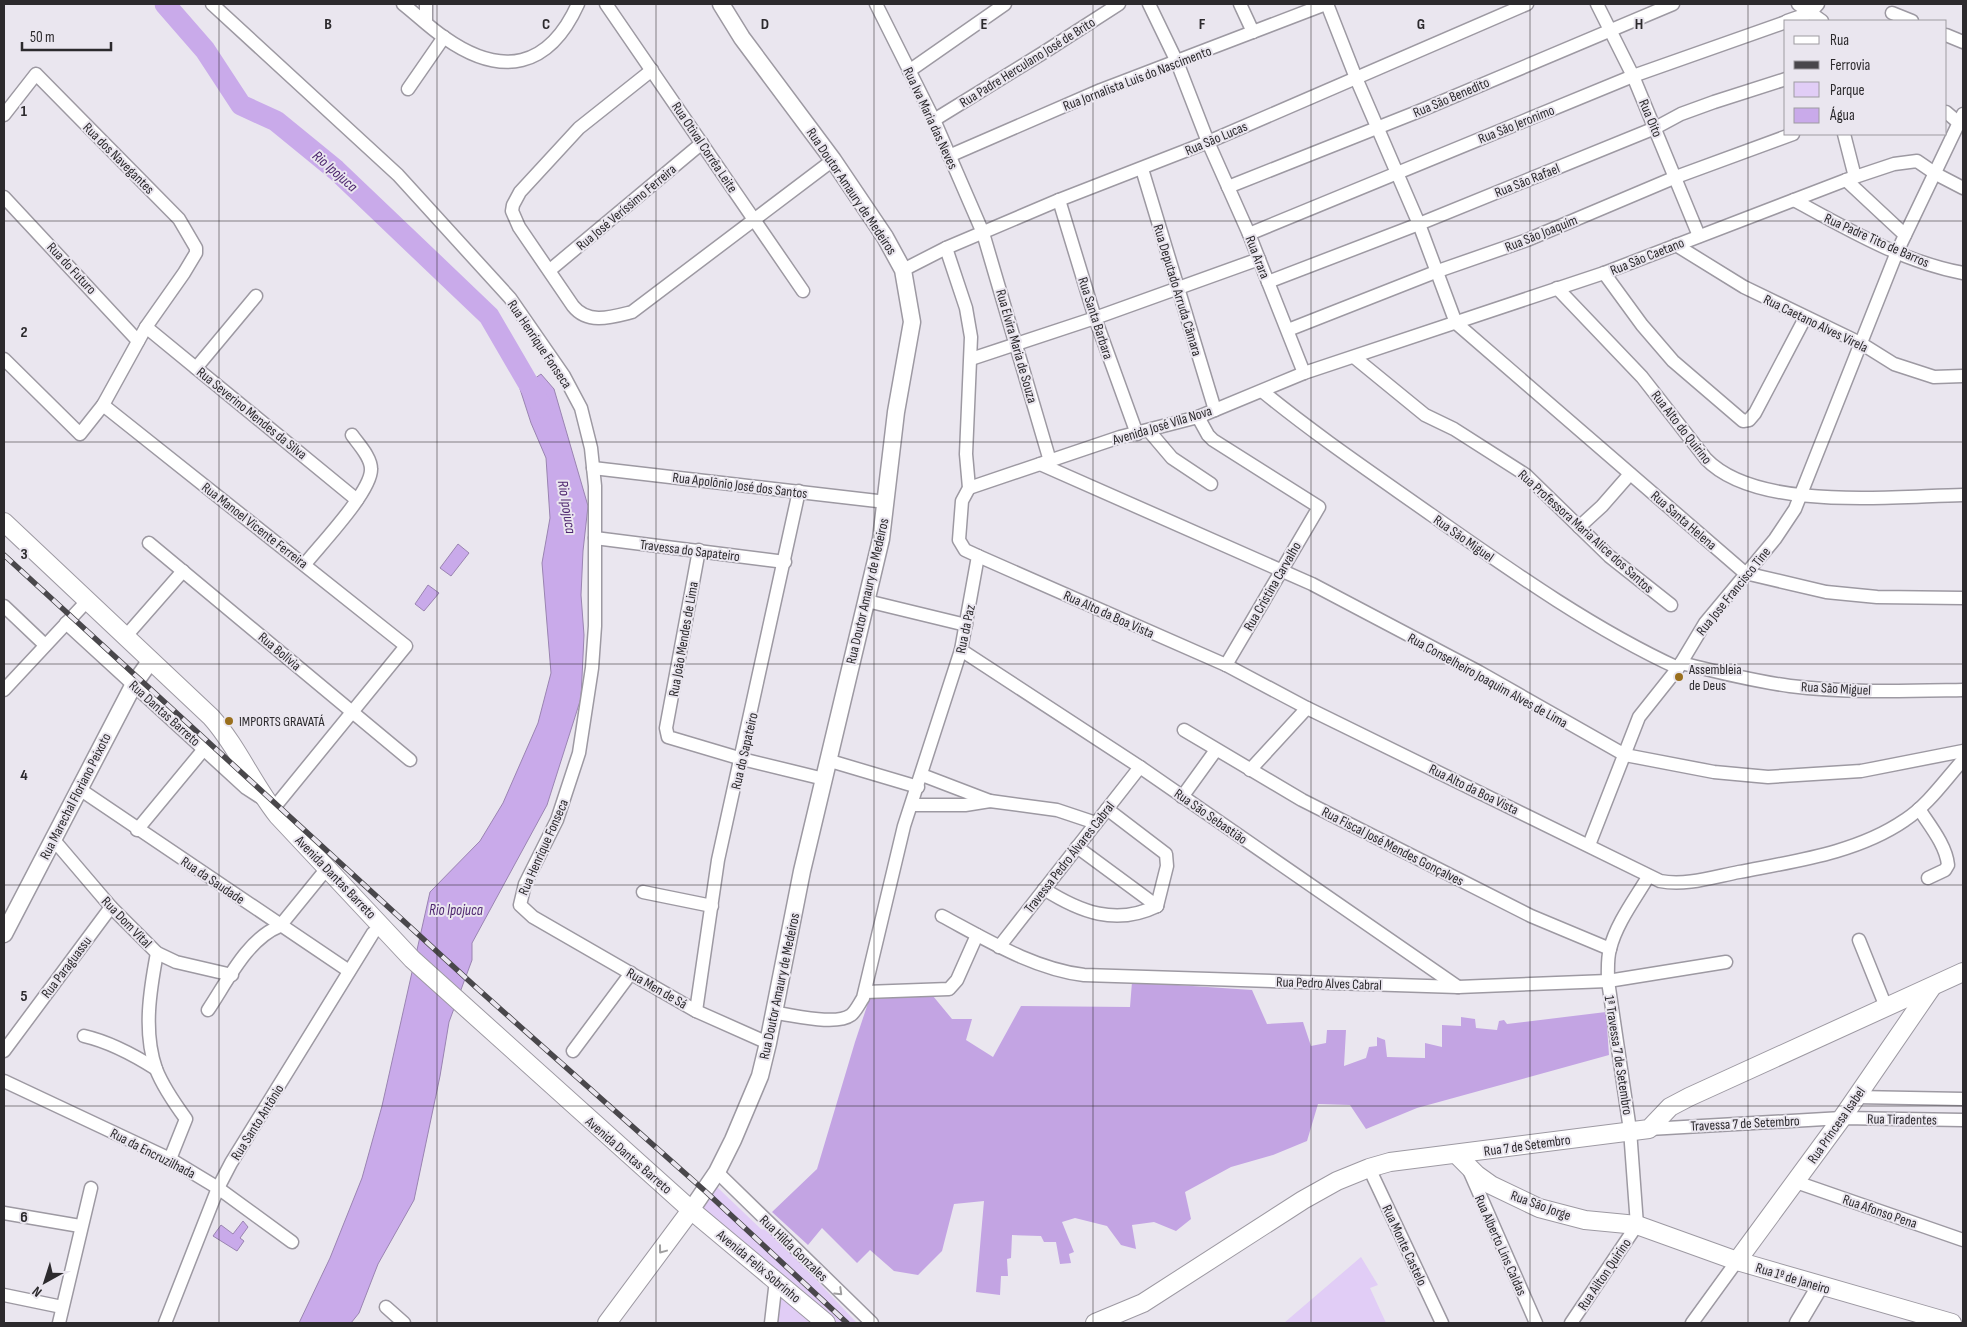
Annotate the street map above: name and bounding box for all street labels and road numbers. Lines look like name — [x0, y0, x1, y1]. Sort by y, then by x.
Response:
street label: Rua Padre Herculano José de Brito — [956, 14, 1098, 111]
street label: Rua Jornalista Luis do Nascimento — [1061, 42, 1214, 115]
street label: Rua Iva Maria das Neves — [899, 64, 962, 172]
street label: Rua São Benedito — [1410, 74, 1492, 121]
street label: Rua Oito — [1635, 97, 1666, 140]
street label: Rua Otival Corrêa Leite — [668, 99, 741, 196]
street label: Rua São Jeronimo — [1476, 101, 1557, 147]
street label: Rua São Lucas — [1182, 118, 1250, 159]
street label: Rua dos Navegantes — [79, 119, 158, 198]
street label: Rua Doutor Amaury de Medeiros — [803, 125, 900, 258]
street label: Rua São Rafael — [1492, 160, 1562, 201]
street label: Rua José Veríssimo Ferreira — [573, 161, 680, 254]
street label: Rua Padre Tito de Barros — [1822, 210, 1932, 271]
street label: Rua São Joaquim — [1502, 211, 1580, 256]
street label: Rua Deputado Arruda Câmara — [1149, 222, 1206, 358]
street label: Rua Arara — [1242, 233, 1273, 281]
street label: Rua São Caetano — [1608, 234, 1687, 279]
street label: Rua do Futuro — [43, 239, 100, 298]
street label: Rua Santa Barbara — [1074, 275, 1117, 361]
street label: Rua Elvira Maria de Souza — [992, 287, 1041, 405]
street label: Rua Caetano Alves Virela — [1761, 291, 1871, 356]
street label: Rua Henrique Fonseca — [504, 297, 575, 392]
street label: Rua Severino Mendes da Silva — [193, 364, 310, 463]
street label: Rua Alto do Quirino — [1648, 387, 1716, 468]
street label: Avenida José Vila Nova — [1109, 402, 1214, 449]
street label: Rua Professora Maria Alice dos Santos — [1514, 466, 1657, 597]
street label: Rua Apolônio José dos Santos — [672, 469, 808, 502]
street label: Rua Manoel Vicente Ferreira — [198, 479, 311, 572]
street label: Rua Santa Helena — [1647, 487, 1720, 554]
street label: Rua São Miguel — [1430, 511, 1497, 565]
street label: Rua Doutor Amaury de Medeiros — [842, 516, 893, 666]
street label: Travessa do Sapateiro — [639, 536, 741, 565]
street label: Rua Cristina Carvalho — [1240, 539, 1305, 634]
street label: Rua Jose Francisco Tine — [1693, 544, 1774, 639]
street label: Rua João Mendes de Lima — [665, 580, 702, 698]
street label: Rua Alto da Boa Vista — [1061, 587, 1157, 642]
street label: Rua da Paz — [952, 603, 979, 655]
street label: Rua Bolívia — [255, 629, 305, 674]
street label: Rua Conselheiro Joaquim Alves de Lima — [1405, 629, 1571, 732]
street label: Rua Dantas Barreto — [126, 677, 204, 750]
street label: Rua São Miguel — [1801, 678, 1871, 699]
street label: Rua do Sapateiro — [727, 711, 762, 791]
street label: Rua Marechal Floriano Peixoto — [36, 730, 115, 862]
street label: Rua Alto da Boa Vista — [1426, 760, 1521, 818]
street label: Rua São Sebastião — [1171, 785, 1251, 848]
street label: Rua Henrique Fonseca — [515, 797, 572, 898]
street label: Travessa Pedro Álvares Cabral — [1021, 798, 1118, 916]
street label: Rua Fiscal José Mendes Gonçalves — [1319, 803, 1467, 890]
street label: Avenida Dantas Barreto — [291, 832, 380, 923]
street label: Rua da Saudade — [178, 853, 248, 908]
street label: Rua Dom Vital — [98, 893, 155, 952]
street label: Rua Doutor Amaury de Medeiros — [756, 911, 803, 1061]
street label: Rua Paraguassu — [38, 933, 95, 1001]
street label: Rua Men de Sá — [623, 964, 690, 1013]
street label: Rua Pedro Alves Cabral — [1276, 973, 1382, 994]
street label: 1ª Travessa 7 de Setembro — [1601, 994, 1636, 1116]
street label: Rua Santo Antônio — [227, 1081, 288, 1163]
street label: Rua Princesa Isabel — [1804, 1084, 1869, 1167]
street label: Rua Tiradentes — [1867, 1110, 1937, 1129]
street label: Travessa 7 de Setembro — [1690, 1112, 1800, 1135]
street label: Avenida Dantas Barreto — [581, 1113, 676, 1198]
street label: Rua da Encruzilhada — [107, 1125, 198, 1182]
street label: Rua 7 de Setembro — [1483, 1131, 1572, 1160]
street label: Rua São Jorge — [1508, 1187, 1573, 1224]
street label: Rua Afonso Pena — [1840, 1191, 1919, 1232]
street label: Rua Alberto Lins Caldas — [1471, 1192, 1530, 1298]
street label: Rua Monte Castelo — [1378, 1202, 1431, 1289]
street label: Rua Hilda Gonzales — [756, 1212, 831, 1285]
street label: Avenida Felix Sobrinho — [712, 1226, 804, 1307]
street label: Rua Ailton Quirino — [1574, 1235, 1635, 1313]
street label: Rua 1º de Janeiro — [1754, 1259, 1832, 1298]

